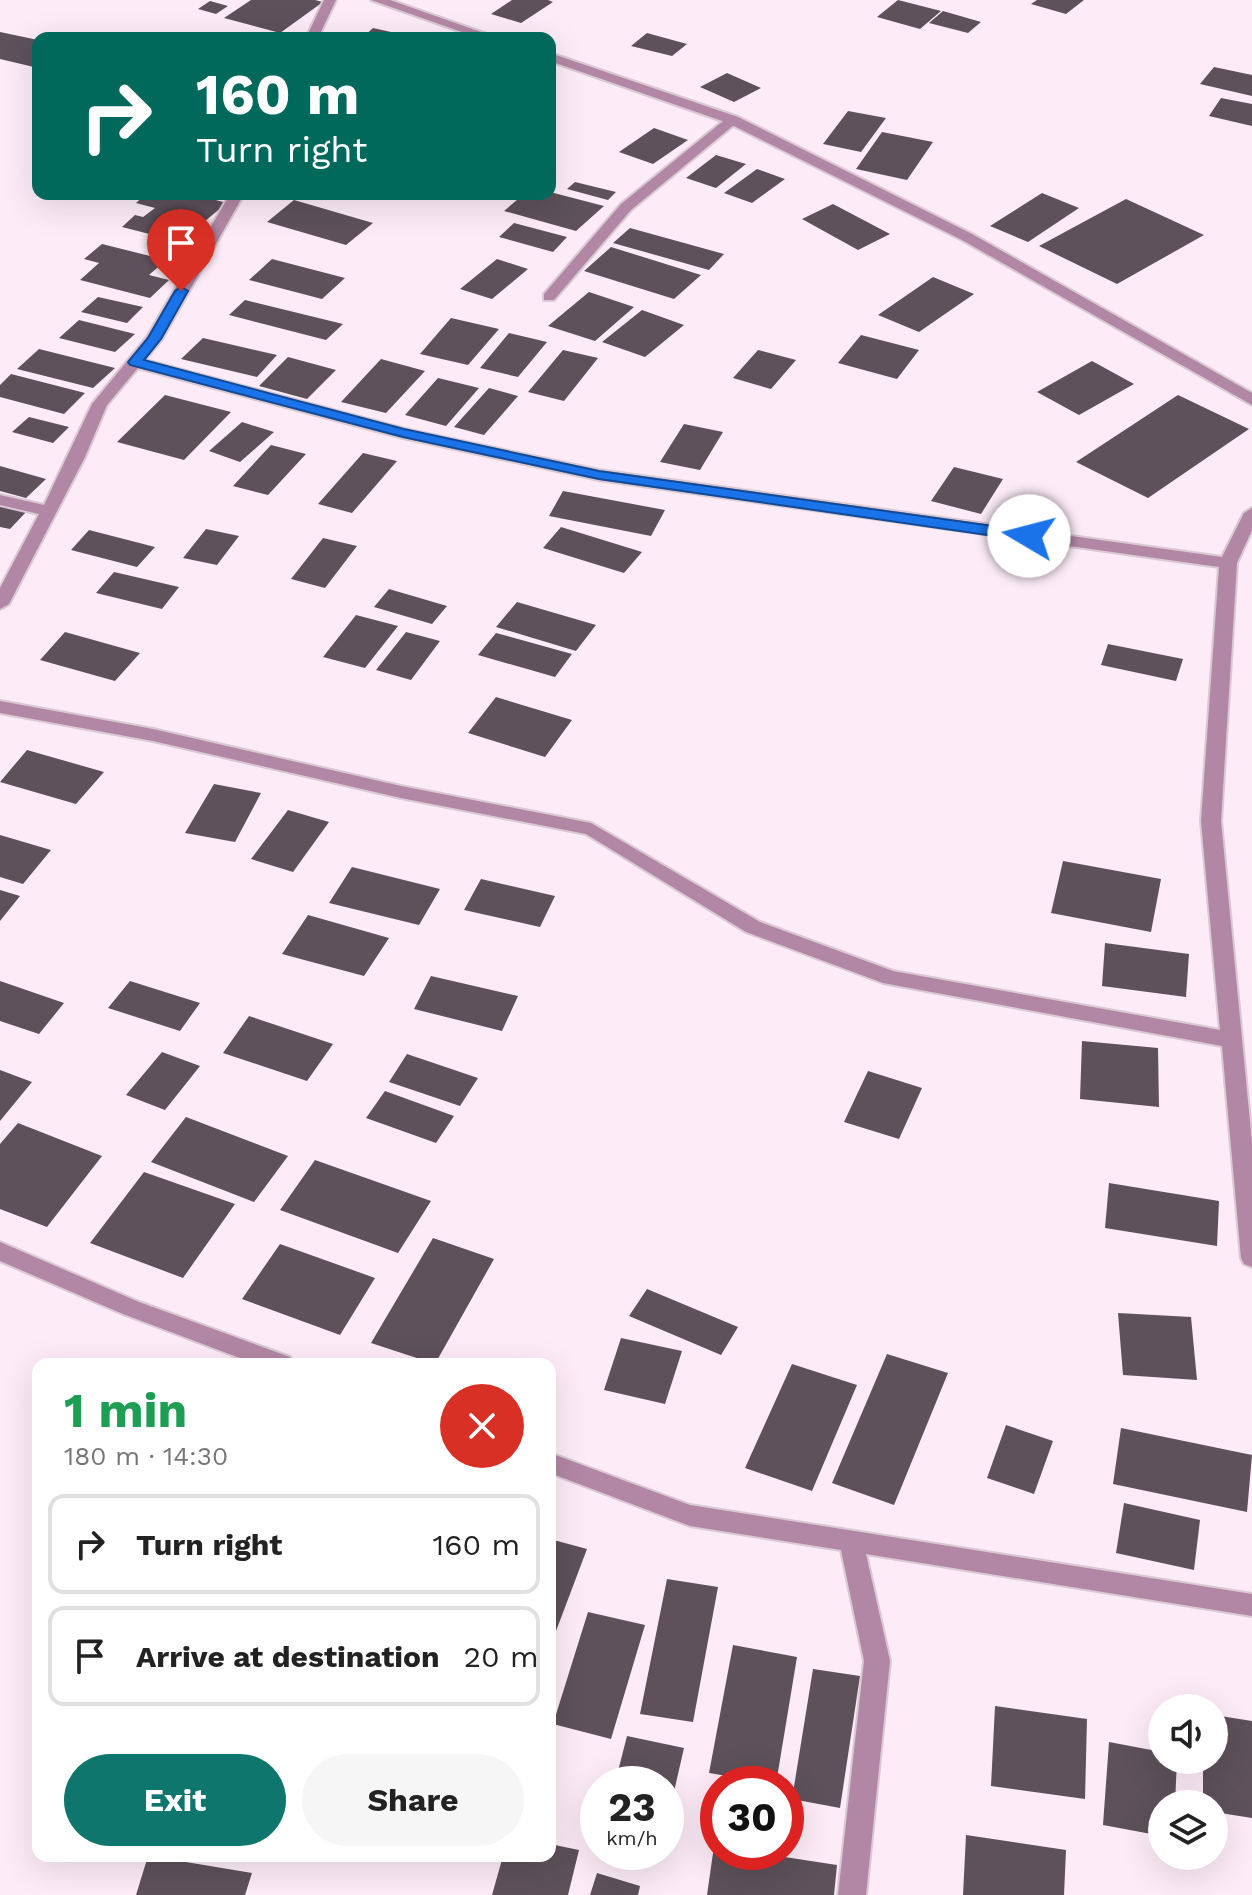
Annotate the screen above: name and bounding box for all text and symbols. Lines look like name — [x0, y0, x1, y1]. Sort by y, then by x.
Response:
text: 160 m — [196, 62, 359, 128]
icon: right — [64, 64, 168, 168]
text: Turn right — [196, 129, 367, 171]
pin — [147, 209, 215, 291]
icon: arrive — [159, 221, 203, 265]
position arrow — [987, 494, 1071, 578]
text: 1 min — [64, 1382, 187, 1439]
button: close — [440, 1384, 524, 1468]
text: 180 m · 14:30 — [64, 1441, 228, 1471]
icon: right — [68, 1522, 112, 1566]
text: Turn right — [136, 1527, 282, 1562]
text: 160 m — [433, 1527, 520, 1562]
icon: arrive — [68, 1634, 112, 1678]
text: Arrive at destination — [136, 1639, 440, 1674]
text: 20 m — [464, 1639, 539, 1674]
map controls — [1148, 1694, 1228, 1870]
button: sound — [1148, 1694, 1228, 1774]
button: Exit — [64, 1754, 286, 1846]
button: Share — [302, 1754, 524, 1846]
speed limit sign: 30 — [700, 1766, 804, 1870]
text: 23 — [608, 1784, 656, 1831]
button: layers — [1148, 1790, 1228, 1870]
text: km/h — [606, 1826, 658, 1850]

